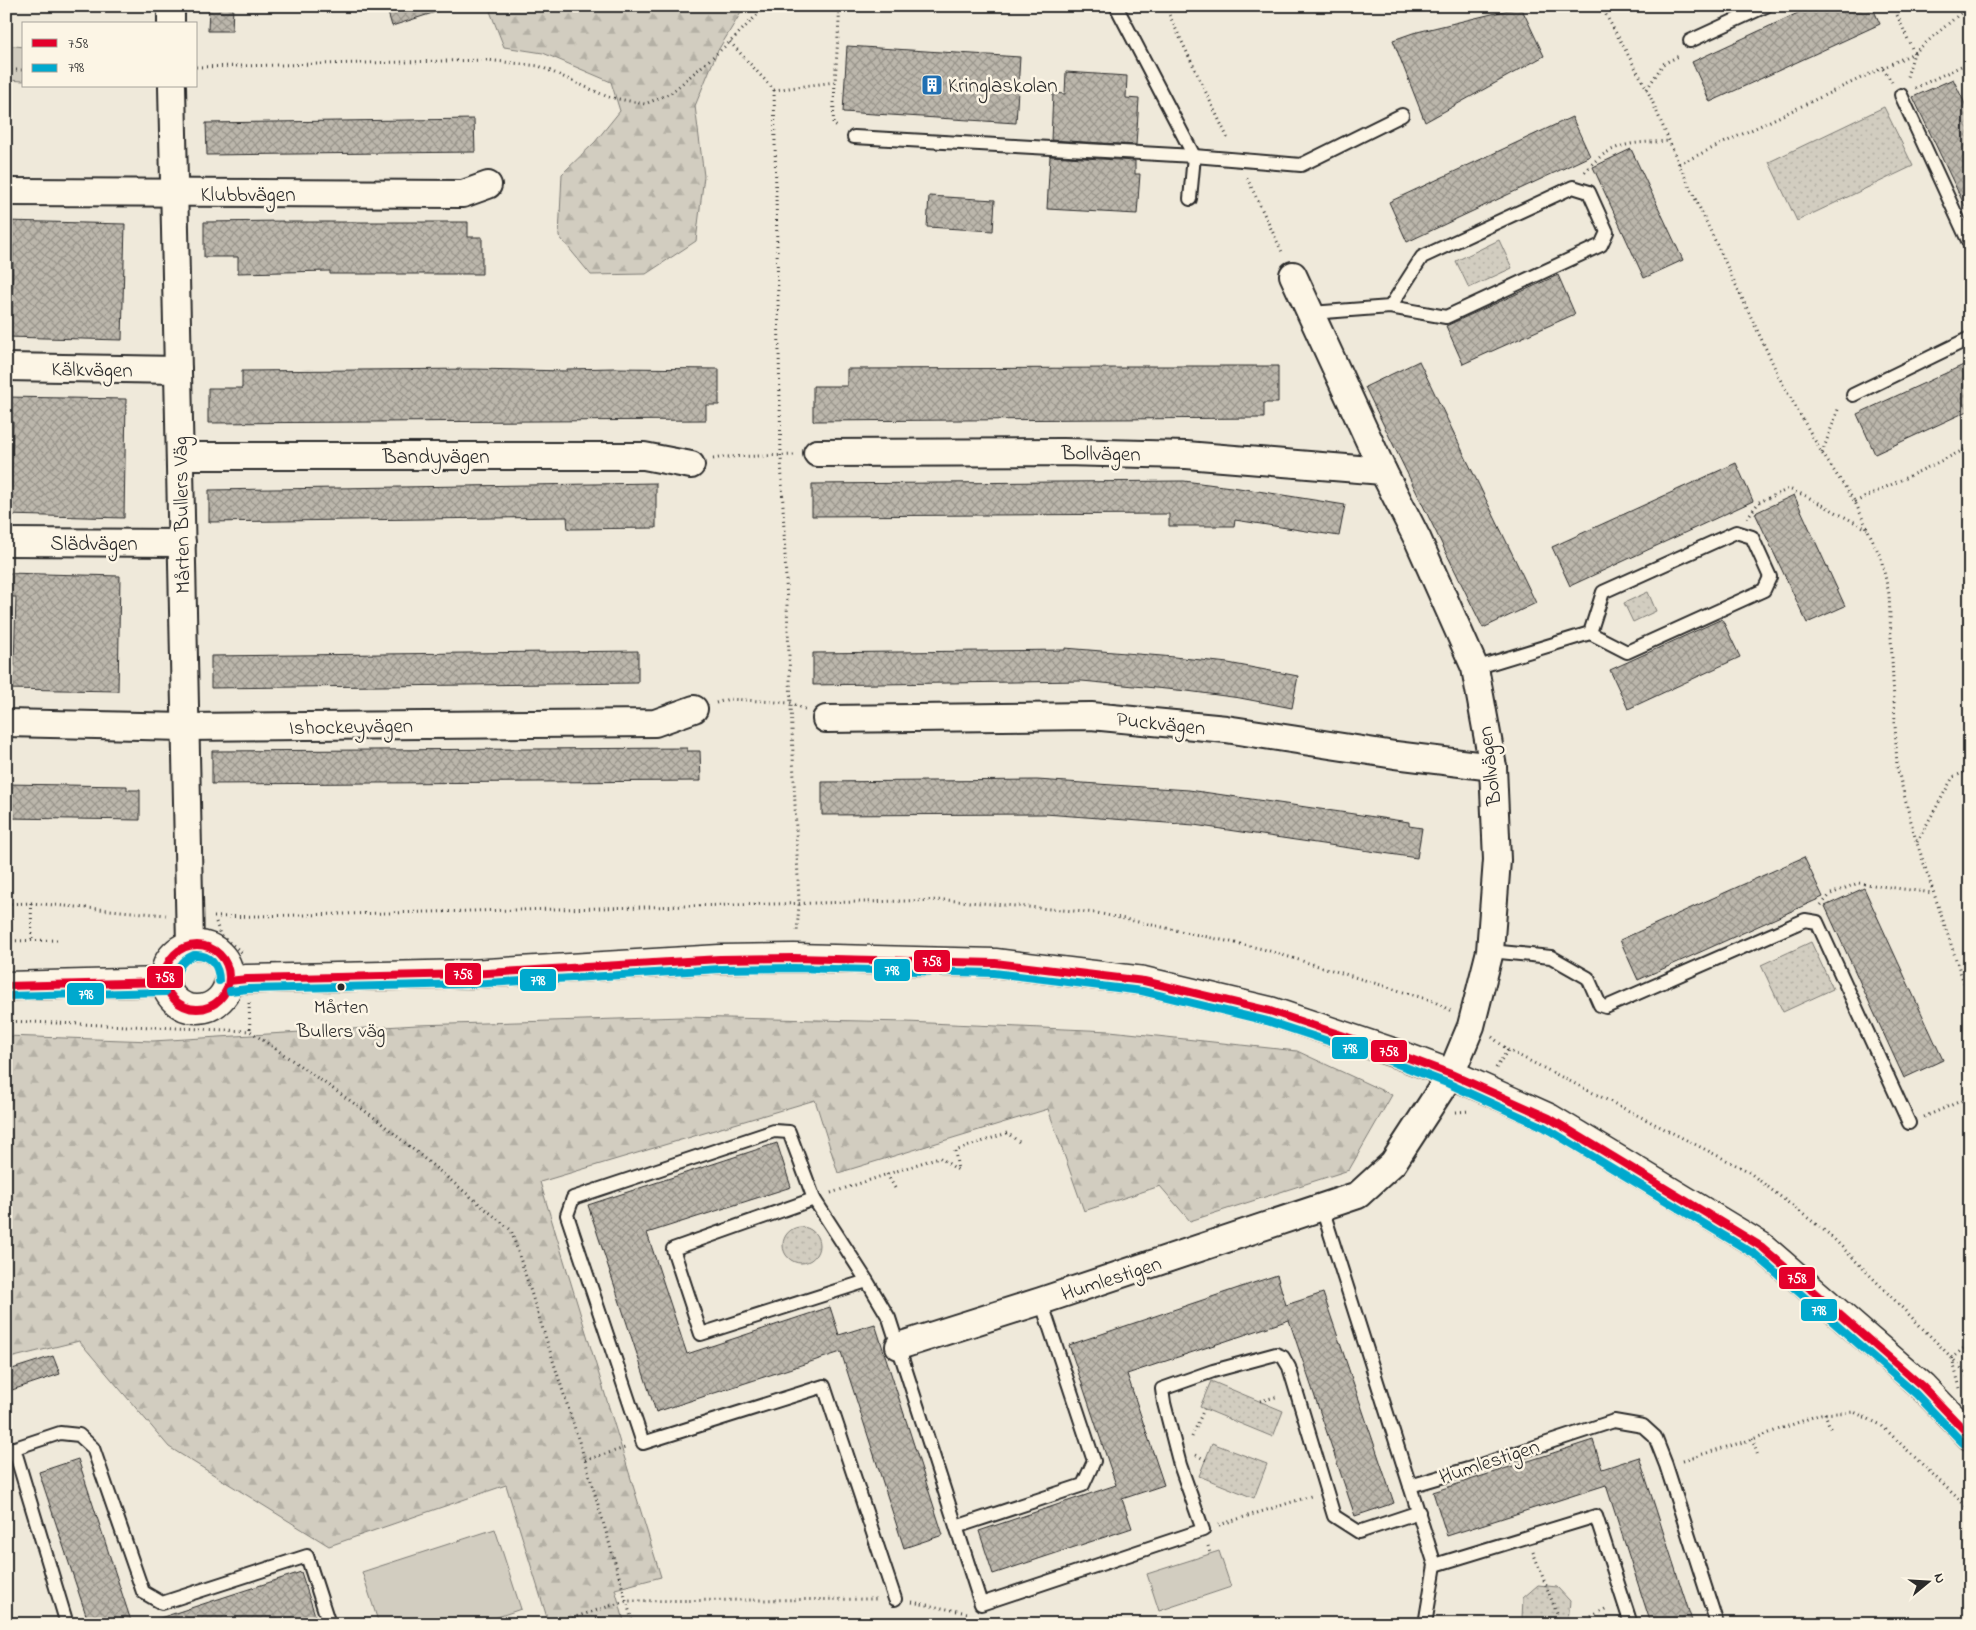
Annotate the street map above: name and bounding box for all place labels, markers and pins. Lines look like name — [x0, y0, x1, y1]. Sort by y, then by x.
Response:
place label: Kringlaskolan — [948, 72, 1058, 104]
building icon: Kringlaskolan — [920, 73, 944, 97]
marker: Mårten Bullers väg — [336, 982, 346, 992]
place label: Mårten Bullers väg — [296, 994, 385, 1048]

